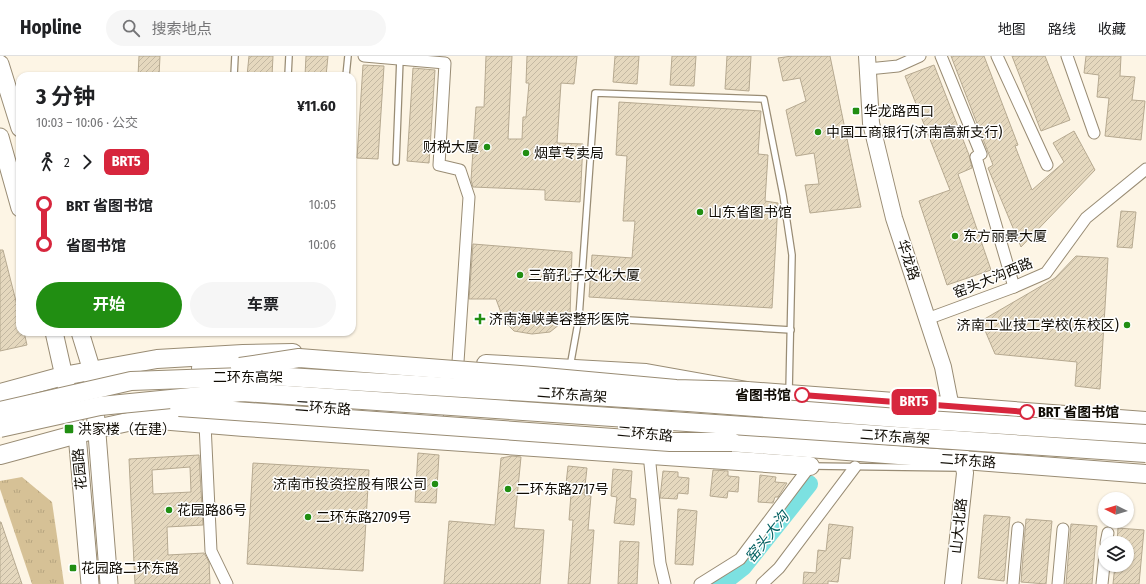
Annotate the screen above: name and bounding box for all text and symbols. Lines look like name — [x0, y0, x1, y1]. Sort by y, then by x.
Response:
search box — [106, 10, 386, 46]
text: Hopline — [20, 16, 82, 39]
icon: search — [120, 17, 142, 39]
text: 搜索地点 — [152, 20, 212, 38]
text: 地图 — [998, 21, 1026, 38]
text: 路线 — [1048, 21, 1076, 38]
text: 收藏 — [1098, 21, 1126, 38]
text: 3 分钟 — [36, 83, 95, 110]
text: ¥11.60 — [297, 97, 336, 115]
place label: 华龙路西口 — [864, 103, 934, 120]
marker: 华龙路西口 — [851, 106, 861, 116]
text: 10:03 – 10:06 · 公交 — [36, 115, 138, 130]
place label: 中国工商银行(济南高新支行) — [826, 124, 1002, 141]
marker: 中国工商银行(济南高新支行) — [813, 127, 823, 137]
place label: 财税大厦 — [423, 139, 479, 156]
marker: 财税大厦 — [482, 142, 492, 152]
place label: 烟草专卖局 — [534, 145, 604, 162]
marker: 烟草专卖局 — [521, 148, 531, 158]
icon: walk — [36, 151, 58, 173]
icon: forward — [76, 151, 98, 173]
text: BRT5 — [112, 153, 141, 170]
text: 2 — [64, 155, 70, 170]
text: BRT 省图书馆 — [66, 197, 153, 215]
text: 10:05 — [309, 197, 336, 212]
place label: 山东省图书馆 — [708, 204, 792, 221]
marker: 山东省图书馆 — [695, 207, 705, 217]
place label: 东方丽景大厦 — [963, 228, 1047, 245]
marker: 东方丽景大厦 — [950, 231, 960, 241]
text: 省图书馆 — [66, 237, 126, 255]
text: 10:06 — [308, 237, 336, 252]
street label: 华龙路 — [893, 237, 923, 283]
street label: 窑头大沟西路 — [951, 254, 1035, 302]
place label: 三箭孔子文化大厦 — [528, 267, 640, 284]
marker: 三箭孔子文化大厦 — [515, 270, 525, 280]
button: 开始 — [36, 282, 182, 328]
button: 车票 — [190, 282, 336, 328]
place label: 济南海峡美容整形医院 — [489, 311, 629, 328]
marker: 济南海峡美容整形医院 — [474, 313, 486, 325]
place label: 济南工业技工学校(东校区) — [957, 317, 1119, 334]
marker: 济南工业技工学校(东校区) — [1122, 320, 1132, 330]
street label: 二环东高架 — [213, 369, 283, 386]
street label: 二环东高架 — [536, 384, 608, 406]
place label: 省图书馆 — [735, 387, 791, 404]
marker: 省图书馆 — [794, 387, 810, 403]
line badge: BRT5 — [886, 389, 942, 415]
text: BRT5 — [900, 393, 928, 410]
street label: 二环东路 — [294, 398, 352, 418]
marker: BRT 省图书馆 — [1019, 404, 1035, 420]
place label: BRT 省图书馆 — [1038, 404, 1119, 421]
place label: 洪家楼（在建） — [78, 421, 176, 438]
marker: 洪家楼（在建） — [63, 423, 75, 435]
street label: 二环东路 — [616, 423, 674, 445]
street label: 二环东高架 — [859, 426, 931, 448]
street label: 花园路 — [70, 447, 90, 491]
street label: 二环东路 — [939, 451, 997, 471]
place label: 济南市投资控股有限公司 — [273, 476, 427, 493]
marker: 济南市投资控股有限公司 — [430, 479, 440, 489]
place label: 二环东路2717号 — [516, 481, 609, 498]
marker: 二环东路2717号 — [503, 484, 513, 494]
north arrow — [1098, 492, 1134, 528]
map controls — [1098, 492, 1134, 572]
street label: 山大北路 — [948, 497, 970, 555]
place label: 花园路86号 — [177, 502, 247, 519]
marker: 花园路86号 — [164, 505, 174, 515]
water label: 窑头大沟 — [741, 506, 794, 566]
place label: 二环东路2709号 — [316, 509, 412, 526]
marker: 二环东路2709号 — [303, 512, 313, 522]
button: layers — [1098, 536, 1134, 572]
place label: 花园路二环东路 — [81, 560, 179, 577]
marker: 花园路二环东路 — [68, 563, 78, 573]

